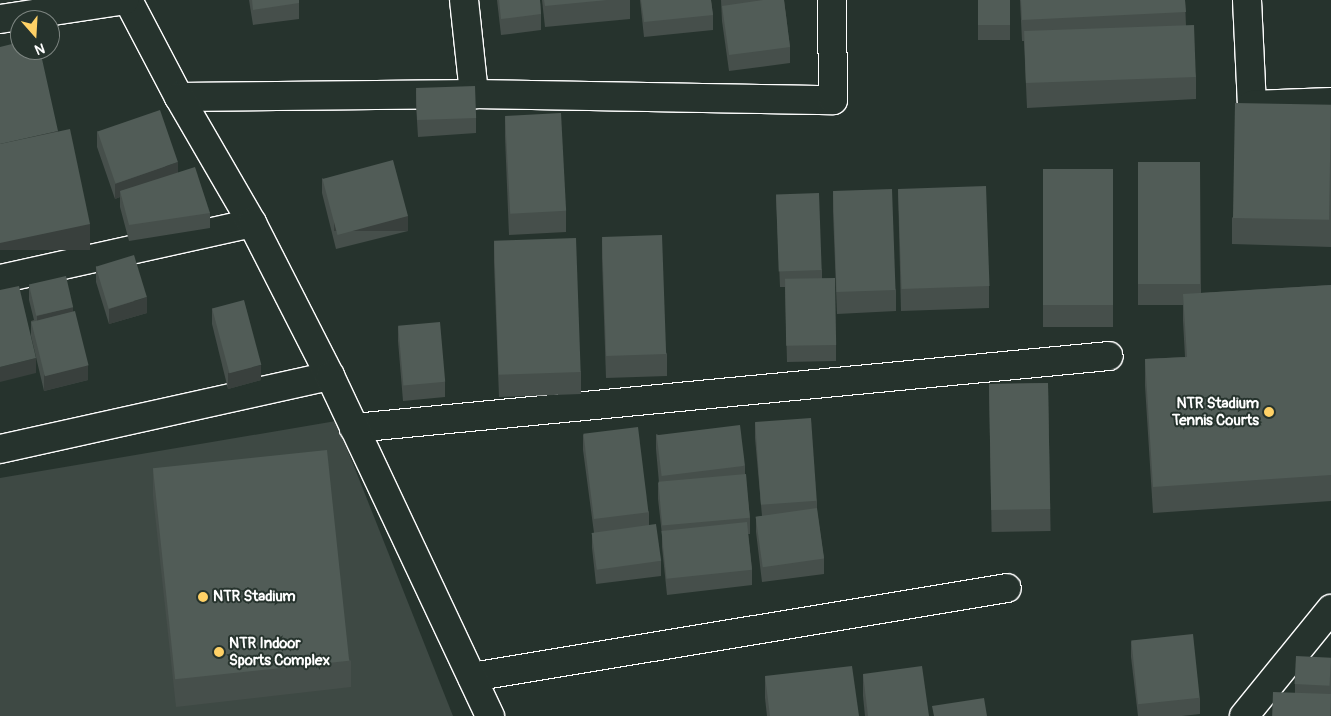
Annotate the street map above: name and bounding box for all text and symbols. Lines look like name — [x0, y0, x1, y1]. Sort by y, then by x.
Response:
north arrow — [10, 10, 60, 60]
text: N — [32, 39, 47, 58]
place label: NTR Stadium Tennis Courts — [1172, 394, 1259, 429]
marker: NTR Stadium Tennis Courts — [1263, 406, 1275, 418]
place label: NTR Stadium — [213, 588, 296, 606]
marker: NTR Stadium — [197, 591, 209, 603]
place label: NTR Indoor Sports Complex — [229, 634, 330, 669]
marker: NTR Indoor Sports Complex — [213, 646, 225, 658]

